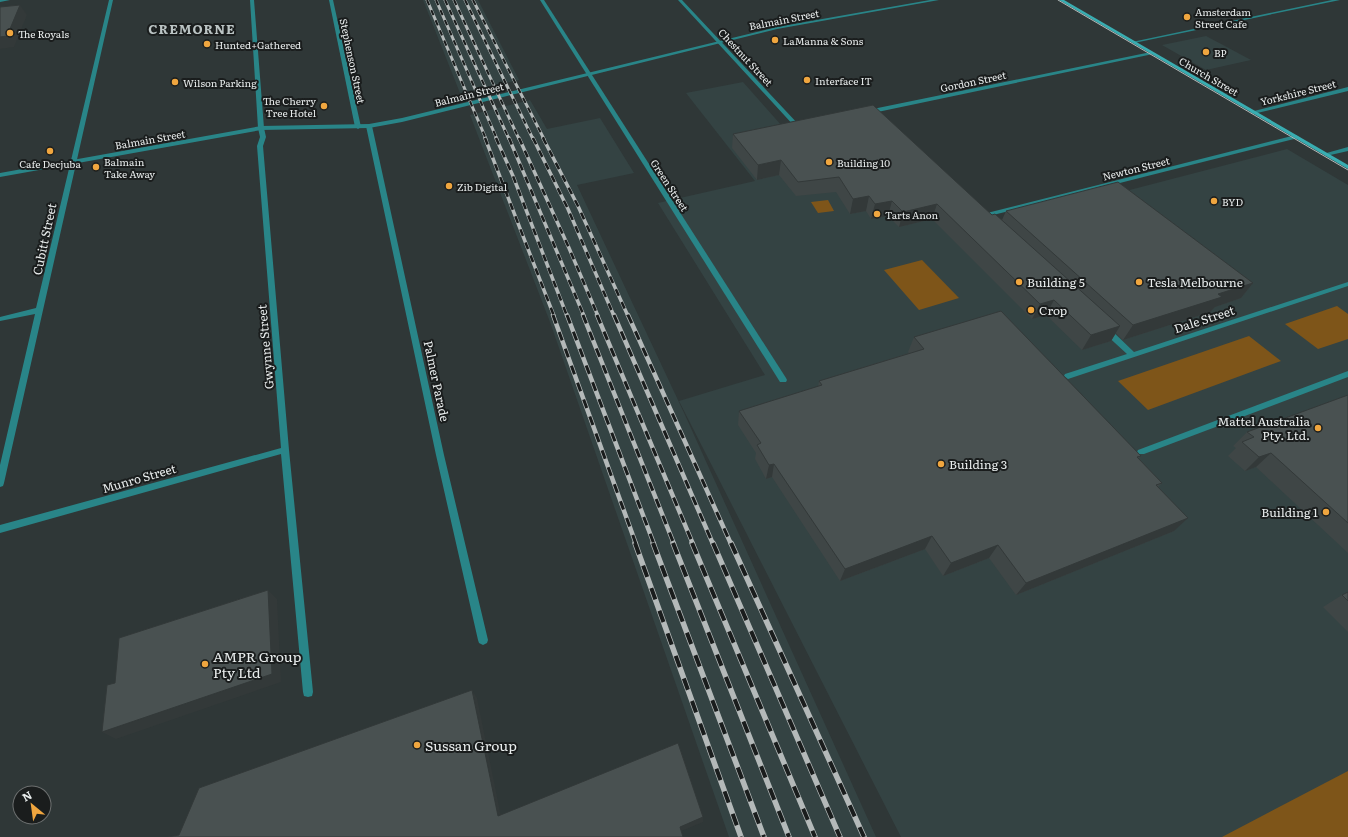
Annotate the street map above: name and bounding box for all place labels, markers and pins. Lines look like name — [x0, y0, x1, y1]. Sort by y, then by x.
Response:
place label: Amsterdam Street Cafe — [1195, 4, 1251, 31]
marker: Amsterdam Street Cafe — [1182, 12, 1192, 22]
place label: The Royals — [18, 26, 69, 41]
marker: The Royals — [5, 28, 15, 38]
place label: LaManna & Sons — [783, 33, 864, 48]
marker: LaManna & Sons — [770, 35, 780, 45]
place label: Hunted+Gathered — [215, 37, 301, 52]
marker: Hunted+Gathered — [202, 39, 212, 49]
place label: BP — [1214, 45, 1227, 60]
marker: BP — [1201, 47, 1211, 57]
place label: Interface IT — [815, 73, 872, 88]
place label: Wilson Parking — [183, 75, 257, 90]
marker: Interface IT — [802, 75, 812, 85]
marker: Wilson Parking — [170, 77, 180, 87]
place label: The Cherry Tree Hotel — [263, 93, 317, 120]
marker: The Cherry Tree Hotel — [319, 101, 329, 111]
marker: Cafe Decjuba — [45, 146, 55, 156]
place label: Balmain Take Away — [104, 154, 155, 181]
place label: Building 10 — [837, 155, 890, 170]
place label: Cafe Decjuba — [19, 156, 81, 171]
marker: Building 10 — [824, 157, 834, 167]
marker: Balmain Take Away — [91, 162, 101, 172]
place label: Zib Digital — [457, 179, 508, 194]
marker: Zib Digital — [444, 181, 454, 191]
place label: BYD — [1222, 194, 1243, 209]
marker: BYD — [1209, 196, 1219, 206]
place label: Tarts Anon — [885, 207, 939, 222]
marker: Tarts Anon — [872, 209, 882, 219]
place label: Building 5 — [1027, 273, 1085, 291]
place label: Tesla Melbourne — [1147, 273, 1243, 291]
marker: Building 5 — [1014, 277, 1024, 287]
marker: Tesla Melbourne — [1134, 277, 1144, 287]
place label: Crop — [1039, 301, 1067, 319]
marker: Crop — [1026, 305, 1036, 315]
place label: Mattel Australia Pty. Ltd. — [1218, 412, 1311, 444]
marker: Mattel Australia Pty. Ltd. — [1313, 423, 1323, 433]
place label: Building 3 — [949, 455, 1007, 473]
marker: Building 3 — [936, 459, 946, 469]
place label: Building 1 — [1261, 503, 1318, 521]
marker: Building 1 — [1321, 507, 1331, 517]
place label: AMPR Group Pty Ltd — [213, 646, 301, 682]
marker: AMPR Group Pty Ltd — [200, 659, 210, 669]
place label: Sussan Group — [425, 735, 517, 755]
marker: Sussan Group — [412, 740, 422, 750]

